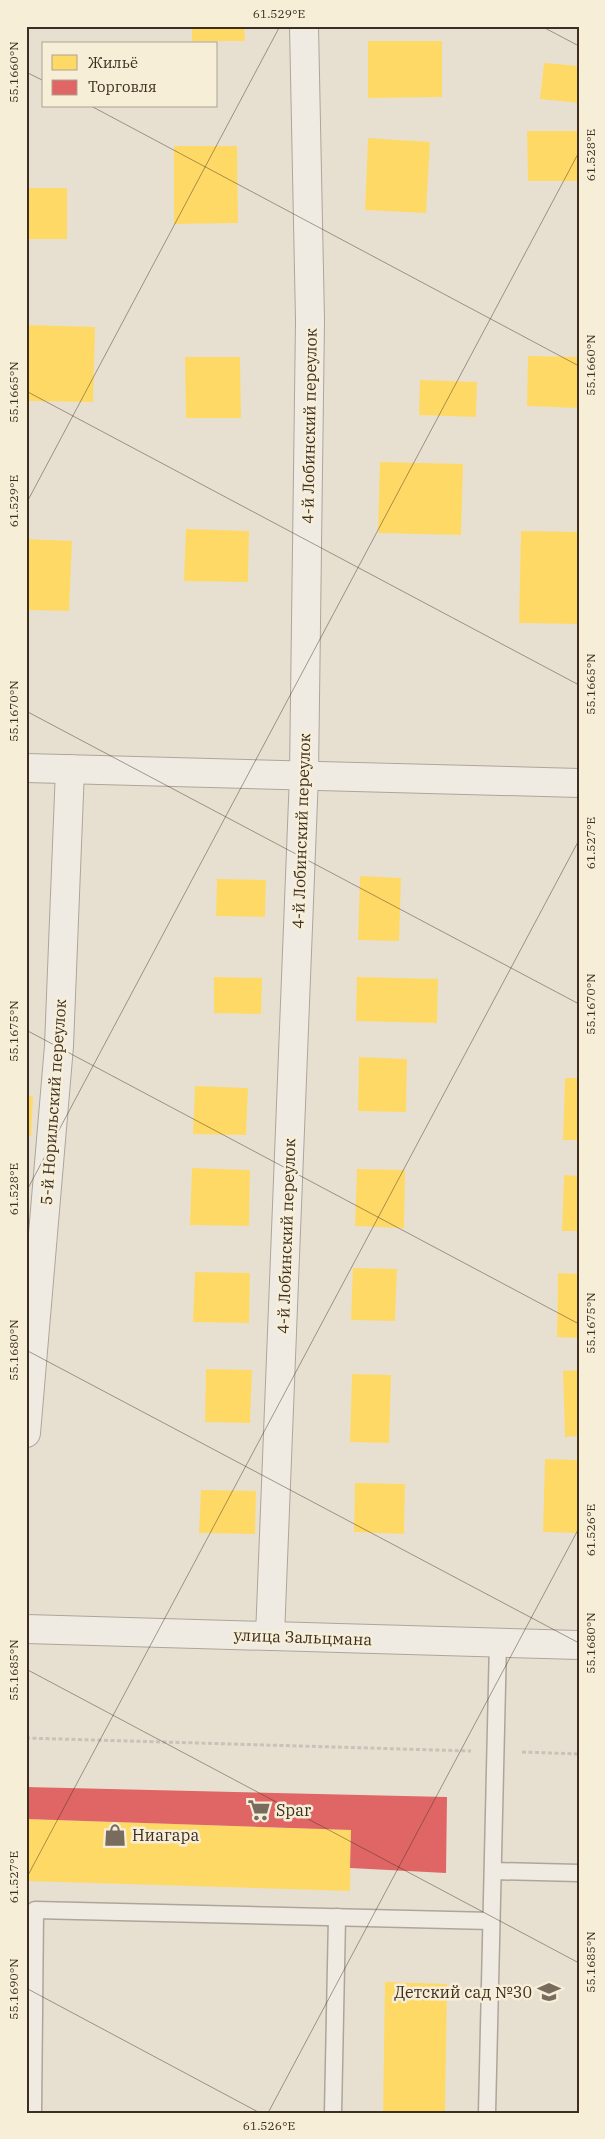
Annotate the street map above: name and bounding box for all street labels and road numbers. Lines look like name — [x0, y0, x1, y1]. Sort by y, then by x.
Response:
street label: 4-й Лобинский переулок — [297, 327, 321, 524]
street label: 4-й Лобинский переулок — [288, 732, 314, 929]
street label: 5-й Норильский переулок — [36, 998, 70, 1206]
street label: 4-й Лобинский переулок — [273, 1137, 299, 1334]
street label: улица Зальцмана — [233, 1625, 373, 1649]

